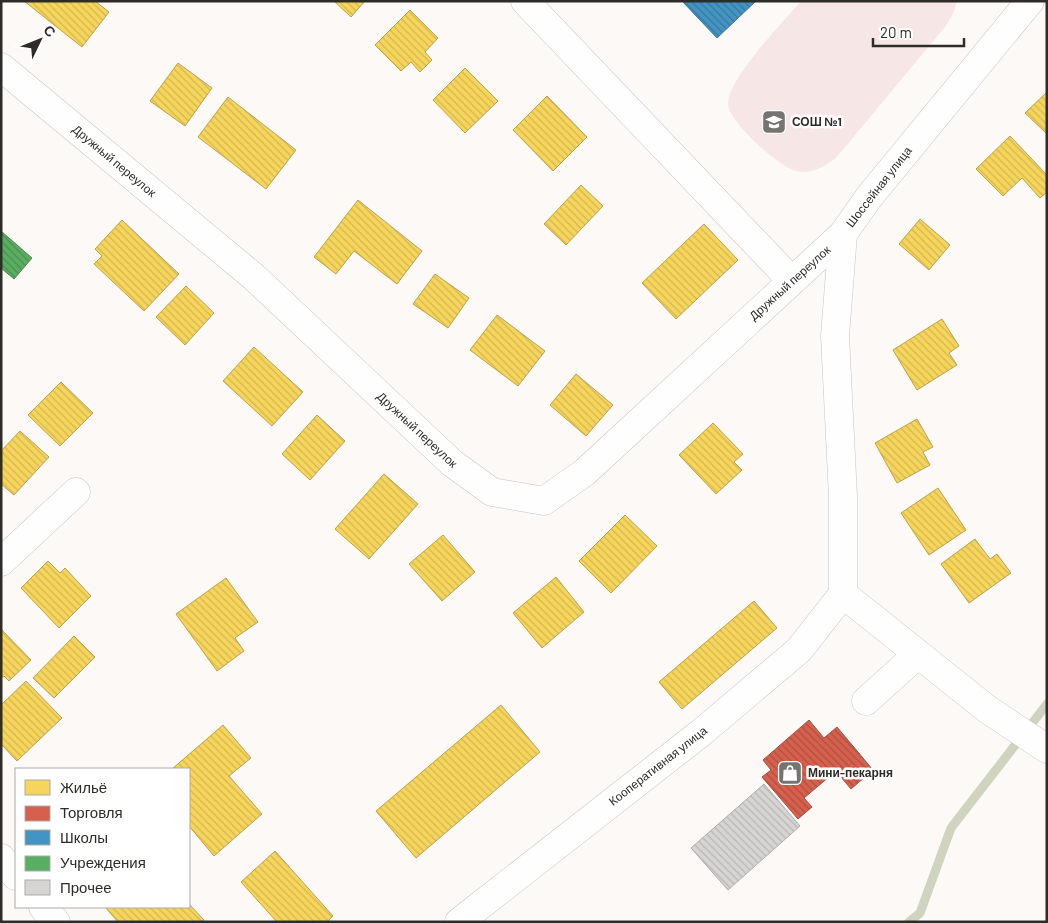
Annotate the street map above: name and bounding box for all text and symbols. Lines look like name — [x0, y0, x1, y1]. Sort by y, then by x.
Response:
north arrow — [15, 15, 65, 65]
scale bar — [873, 15, 964, 47]
text: С — [40, 21, 60, 40]
text: 20 m — [880, 23, 912, 41]
school or university icon: СОШ №1 — [761, 109, 787, 135]
place label: СОШ №1 — [792, 114, 842, 128]
street label: Дружный переулок — [70, 121, 160, 200]
street label: Шоссейная улица — [842, 143, 915, 230]
street label: Дружный переулок — [746, 242, 834, 323]
street label: Дружный переулок — [374, 389, 461, 471]
street label: Кооперативная улица — [606, 722, 710, 809]
shop icon: Мини-пекарня — [777, 760, 803, 786]
place label: Мини-пекарня — [808, 765, 893, 780]
legend — [15, 768, 190, 908]
text: Жильё — [60, 778, 107, 796]
text: Торговля — [60, 803, 123, 821]
text: Школы — [60, 828, 108, 846]
text: Учреждения — [60, 853, 146, 871]
text: Прочее — [60, 878, 112, 896]

